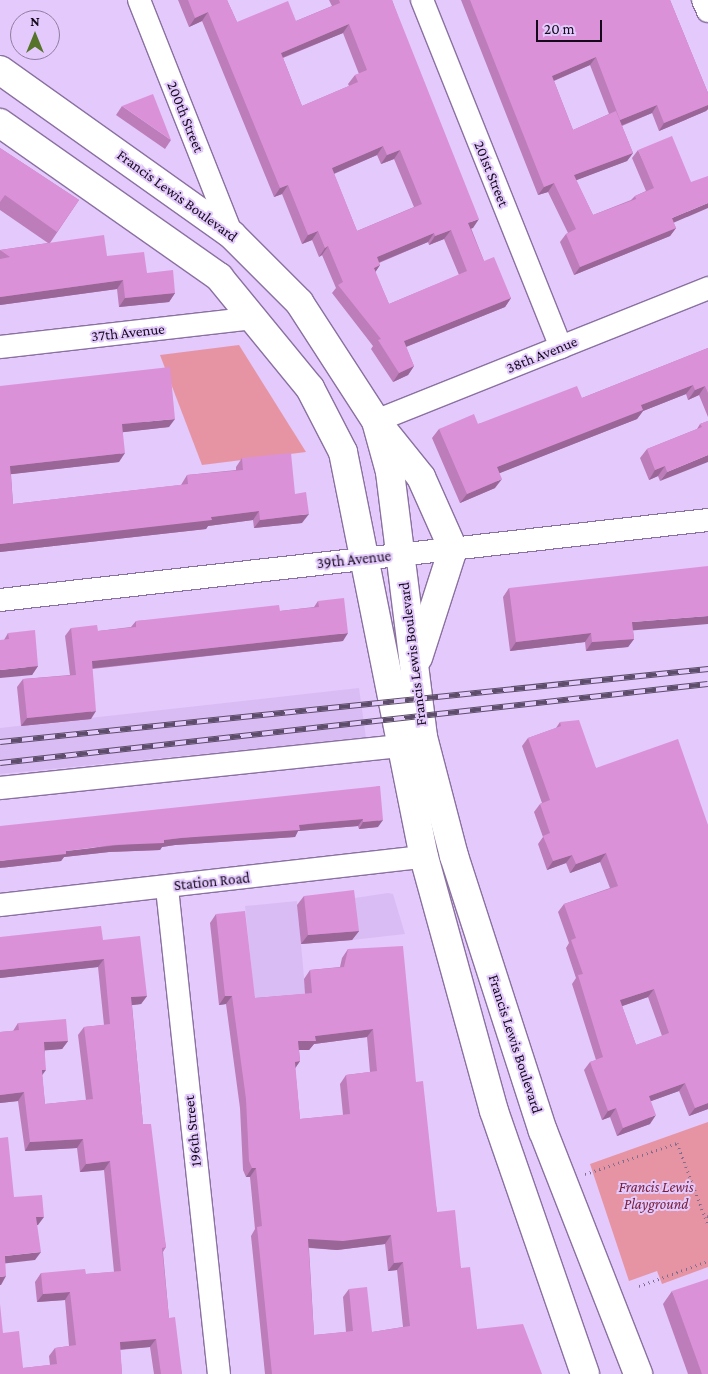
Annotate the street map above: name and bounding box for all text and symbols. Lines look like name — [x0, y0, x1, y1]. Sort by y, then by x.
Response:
north arrow — [10, 10, 60, 60]
scale bar — [538, 10, 604, 42]
text: N — [30, 13, 40, 29]
text: 20 m — [544, 21, 575, 37]
street label: 200th Street — [163, 79, 207, 155]
street label: 201st Street — [470, 138, 512, 210]
street label: Francis Lewis Boulevard — [113, 146, 241, 246]
street label: 37th Avenue — [90, 320, 166, 346]
street label: 38th Avenue — [504, 333, 580, 377]
street label: 39th Avenue — [316, 547, 392, 573]
street label: Francis Lewis Boulevard — [395, 581, 431, 727]
street label: Station Road — [173, 869, 251, 895]
street label: Francis Lewis Boulevard — [484, 972, 546, 1116]
street label: 196th Street — [180, 1095, 206, 1167]
park label: Francis Lewis Playground — [618, 1178, 694, 1213]

